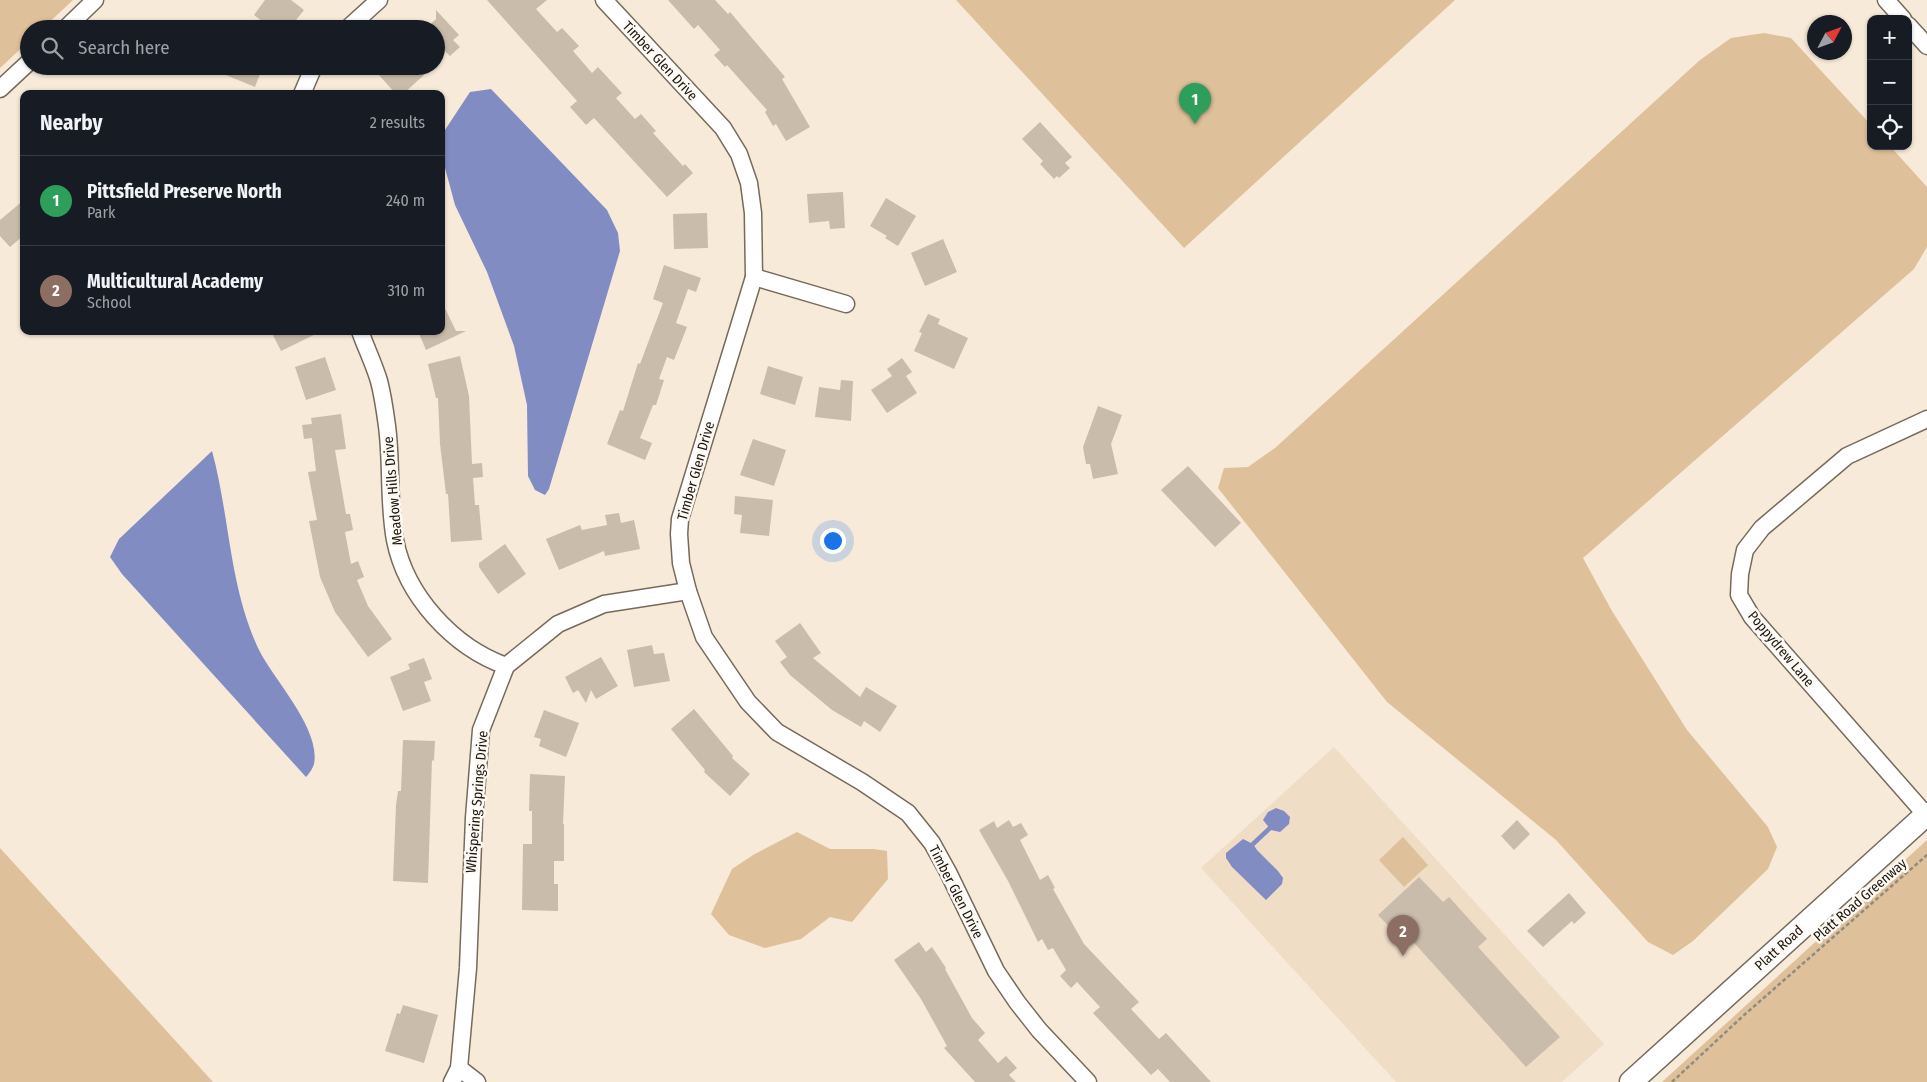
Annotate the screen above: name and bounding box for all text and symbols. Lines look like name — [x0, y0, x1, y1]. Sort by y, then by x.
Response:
north arrow — [1807, 15, 1852, 60]
map controls — [1867, 15, 1912, 150]
button: + — [1867, 15, 1912, 60]
street label: Timber Glen Drive — [619, 18, 701, 104]
search box — [20, 20, 445, 75]
icon: search — [38, 34, 66, 62]
text: Search here — [78, 36, 170, 59]
button: − — [1867, 60, 1912, 105]
pin: 1 — [1179, 83, 1211, 124]
button: locate — [1867, 105, 1912, 150]
text: Nearby — [40, 110, 102, 136]
text: 2 results — [370, 113, 425, 132]
text: Pittsfield Preserve North — [87, 180, 282, 203]
text: 1 — [53, 191, 59, 210]
text: 240 m — [386, 191, 425, 210]
text: Park — [87, 203, 115, 222]
text: Multicultural Academy — [87, 270, 263, 293]
text: 2 — [52, 281, 60, 300]
text: 310 m — [388, 281, 425, 300]
text: School — [87, 293, 131, 312]
street label: Timber Glen Drive — [674, 419, 718, 522]
street label: Meadow Hills Drive — [380, 436, 406, 546]
your location — [820, 528, 846, 554]
street label: Poppydrew Lane — [1744, 608, 1818, 690]
street label: Whispering Springs Drive — [462, 730, 492, 874]
street label: Timber Glen Drive — [925, 843, 987, 941]
street label: Platt Road Greenway — [1810, 854, 1911, 945]
pin: 2 — [1387, 915, 1419, 956]
street label: Platt Road — [1751, 922, 1807, 974]

